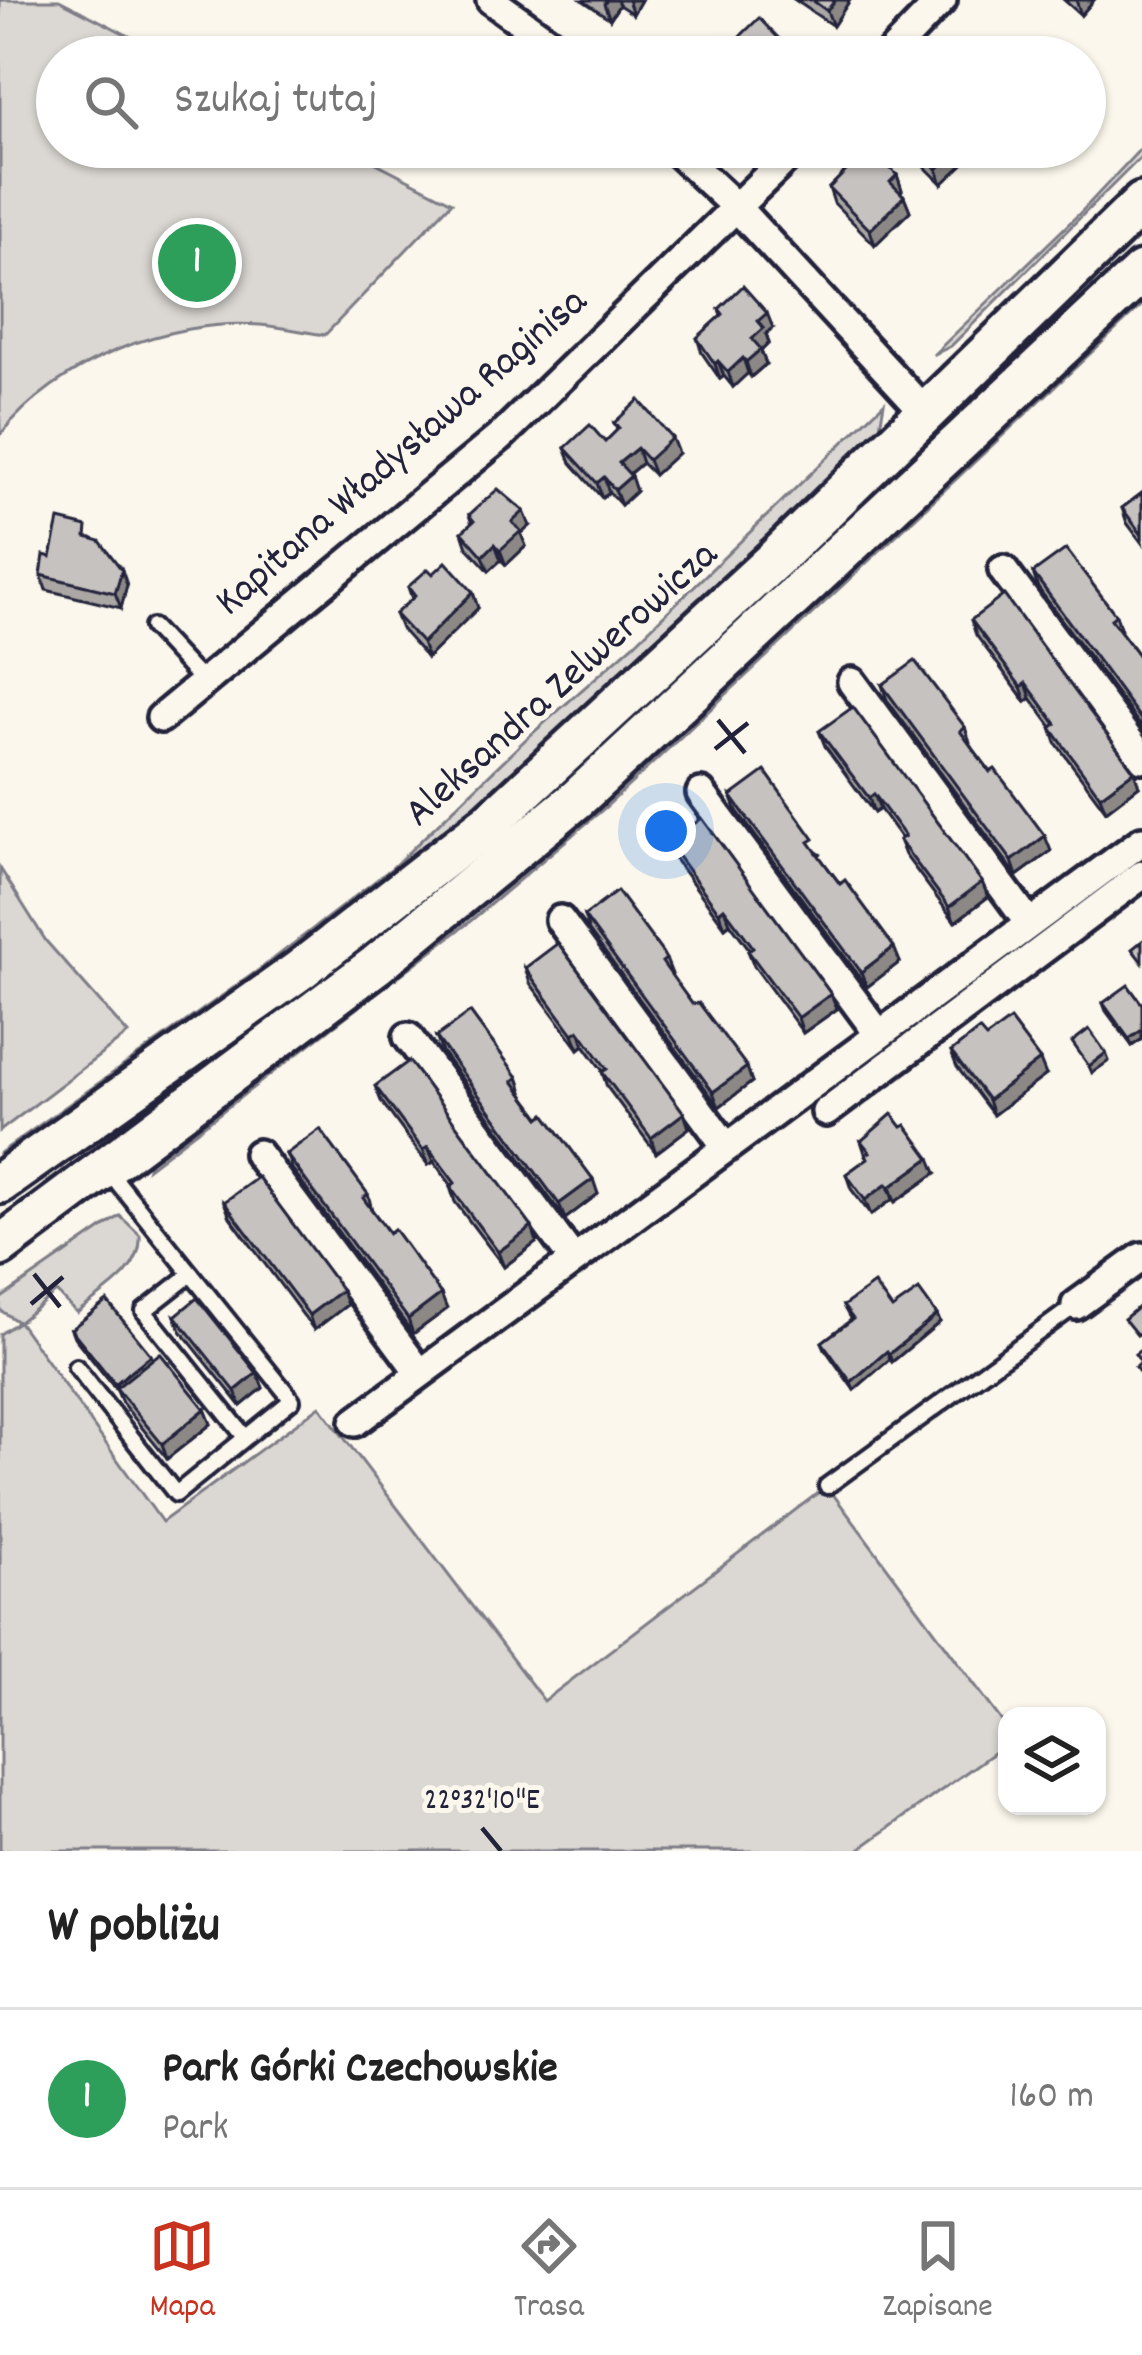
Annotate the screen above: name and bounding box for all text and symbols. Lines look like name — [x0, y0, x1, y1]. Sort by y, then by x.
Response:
search box — [36, 36, 1106, 168]
icon: search — [78, 69, 144, 135]
text: Szukaj tutaj — [174, 70, 378, 134]
pin: 1 — [158, 218, 236, 308]
street label: Kapitana Władysława Raginisa — [204, 274, 603, 633]
street label: Aleksandra Zelwerowicza — [393, 528, 734, 843]
your location — [636, 801, 696, 861]
map controls — [998, 1707, 1106, 1815]
button: layers — [998, 1707, 1106, 1815]
text: 22°32'10"E — [424, 1781, 540, 1824]
text: W pobliżu — [48, 1893, 220, 1965]
text: Park Górki Czechowskie — [162, 2039, 558, 2103]
text: 1 — [83, 2071, 91, 2126]
text: 160 m — [1009, 2071, 1094, 2126]
text: Park — [162, 2103, 228, 2158]
tab: Mapa — [149, 2213, 215, 2332]
tab: Trasa — [514, 2213, 584, 2332]
tab: Zapisane — [882, 2213, 993, 2332]

